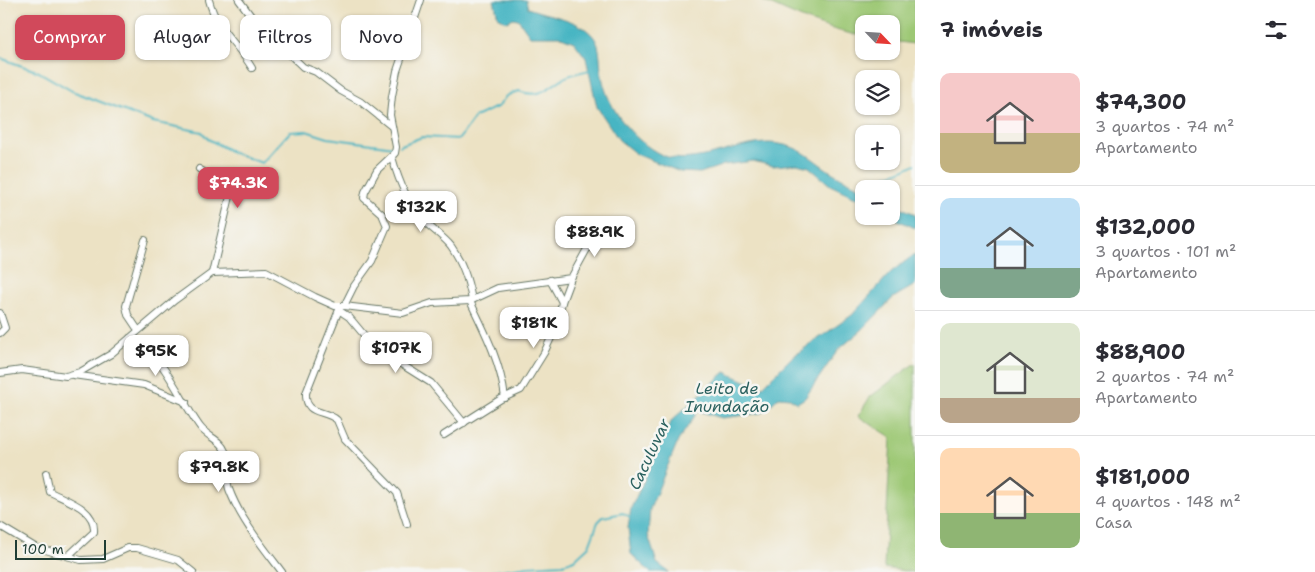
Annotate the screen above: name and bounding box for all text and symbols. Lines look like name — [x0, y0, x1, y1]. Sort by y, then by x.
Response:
chip: Comprar — [15, 15, 125, 60]
chip: Alugar — [135, 15, 230, 60]
chip: Filtros — [240, 15, 331, 60]
chip: Novo — [341, 15, 421, 60]
north arrow — [855, 15, 900, 60]
map controls — [855, 15, 900, 225]
text: 7 imóveis — [940, 16, 1043, 44]
icon: filters — [1262, 16, 1290, 44]
button: layers — [855, 70, 900, 115]
text: $74,300 — [1095, 88, 1187, 116]
icon: home — [980, 93, 1040, 153]
text: 3 quartos · 74 m² — [1095, 116, 1234, 137]
button: + — [855, 125, 900, 170]
text: Apartamento — [1095, 137, 1197, 158]
pin: $74.3K — [197, 166, 279, 209]
text: $74.3K — [209, 172, 267, 193]
button: − — [855, 180, 900, 225]
pin: $132K — [386, 190, 456, 233]
text: $132K — [396, 196, 446, 217]
text: $132,000 — [1095, 213, 1196, 241]
pin: $88.9K — [554, 216, 636, 258]
icon: home — [980, 218, 1040, 278]
text: $88.9K — [566, 221, 624, 242]
text: 3 quartos · 101 m² — [1095, 241, 1236, 262]
text: Apartamento — [1095, 262, 1197, 283]
pin: $181K — [499, 306, 569, 349]
text: $181K — [511, 312, 557, 333]
pin: $107K — [361, 332, 431, 374]
pin: $95K — [126, 334, 186, 377]
text: $107K — [371, 337, 421, 358]
text: $88,900 — [1095, 338, 1185, 366]
text: $95K — [135, 340, 177, 361]
icon: home — [980, 343, 1040, 403]
text: 2 quartos · 74 m² — [1095, 366, 1234, 387]
water label: Leito de Inundação — [684, 378, 770, 417]
text: Apartamento — [1095, 387, 1197, 408]
water label: Caculuvar — [624, 415, 675, 493]
pin: $79.8K — [178, 450, 260, 493]
text: $79.8K — [189, 456, 249, 477]
text: $181,000 — [1095, 463, 1190, 491]
icon: home — [980, 468, 1040, 528]
text: 4 quartos · 148 m² — [1095, 491, 1241, 512]
text: Casa — [1095, 512, 1132, 533]
scale bar — [15, 537, 106, 560]
text: 100 m — [22, 540, 64, 558]

